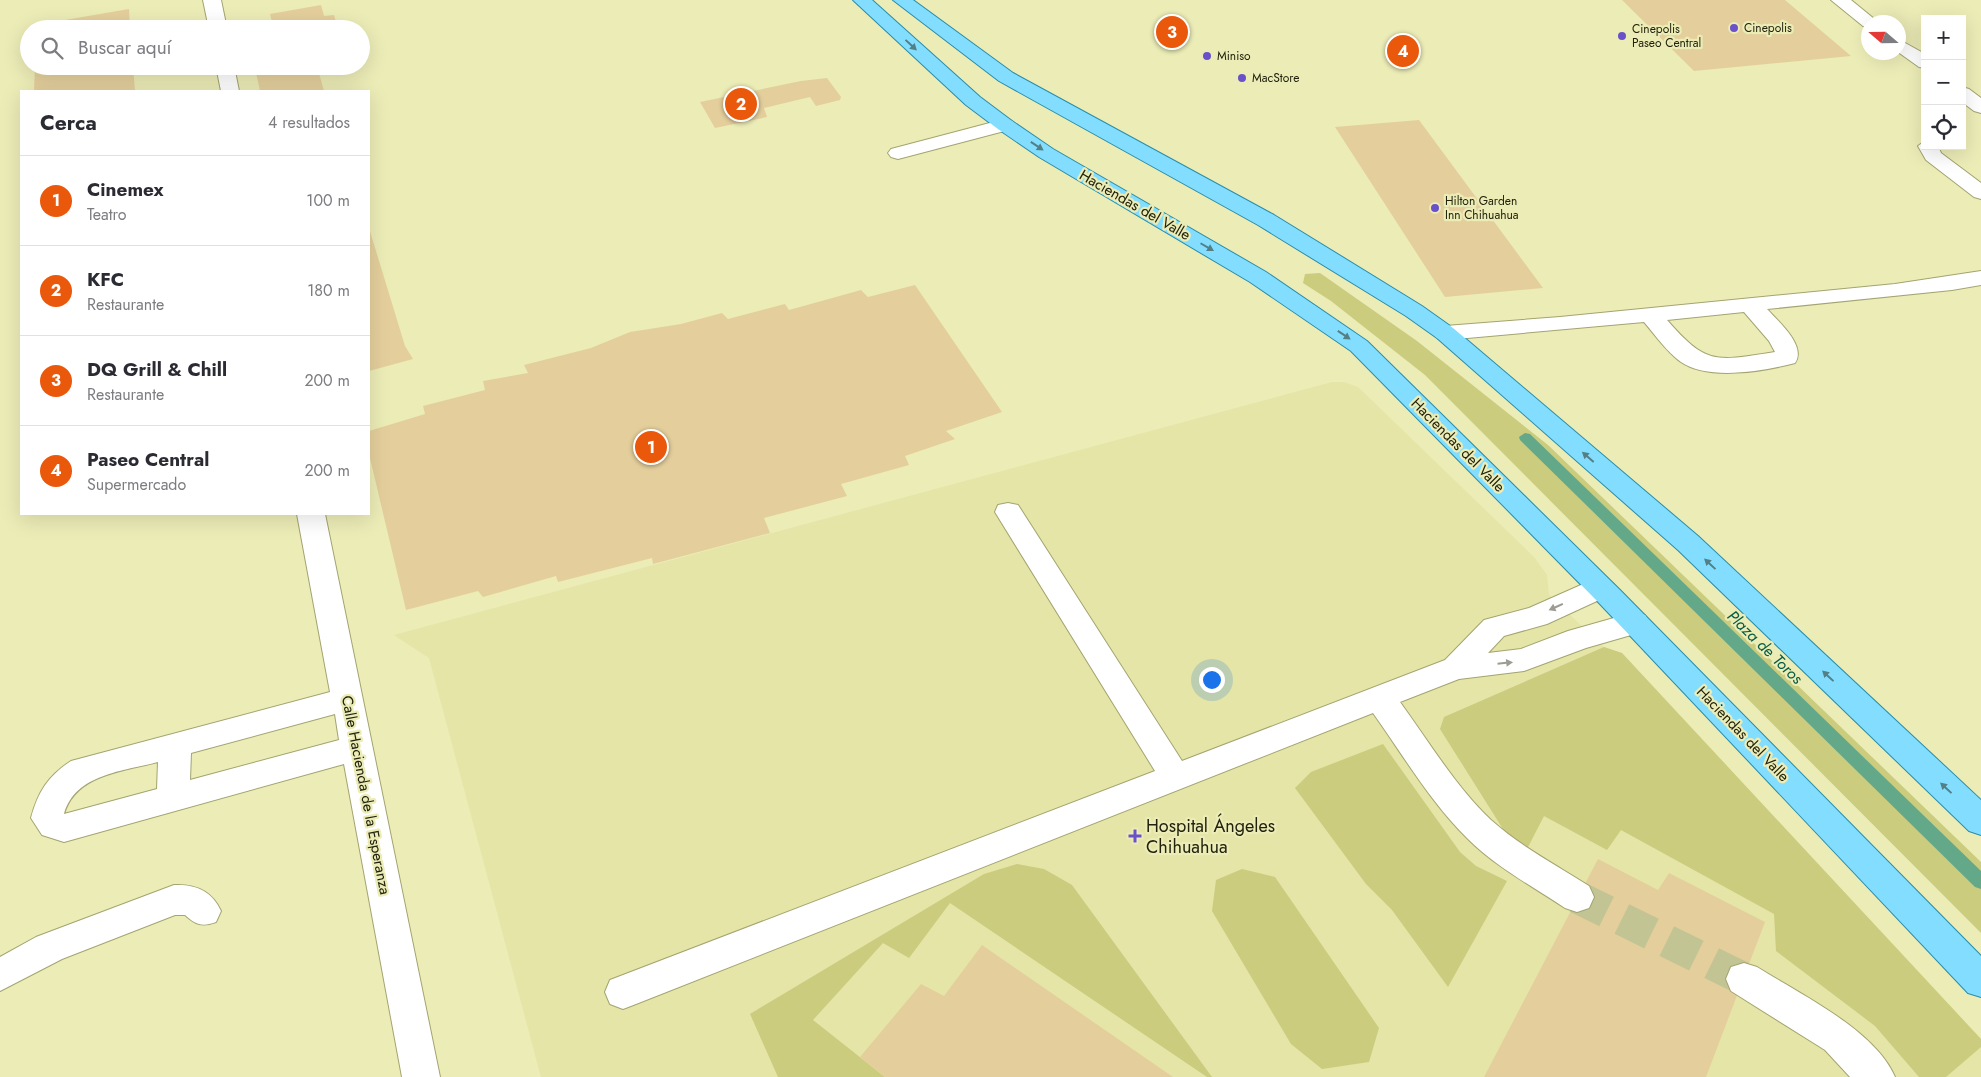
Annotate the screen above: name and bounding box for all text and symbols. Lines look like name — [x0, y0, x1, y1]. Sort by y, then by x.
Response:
pin: 3 — [1156, 13, 1188, 51]
north arrow — [1861, 15, 1906, 60]
map controls — [1921, 15, 1966, 150]
button: + — [1921, 15, 1966, 60]
place label: Cinepolis — [1744, 19, 1792, 37]
search box — [20, 20, 370, 75]
place label: Cinepolis Paseo Central — [1632, 20, 1701, 52]
marker: Cinepolis — [1728, 22, 1740, 34]
marker: Cinepolis Paseo Central — [1616, 30, 1628, 42]
pin: 4 — [1387, 32, 1419, 70]
icon: search — [38, 34, 66, 62]
text: Buscar aquí — [78, 34, 172, 61]
one-way arrow — [905, 39, 917, 51]
place label: Miniso — [1217, 47, 1251, 65]
marker: Miniso — [1201, 50, 1213, 62]
button: − — [1921, 60, 1966, 105]
place label: MacStore — [1252, 69, 1299, 87]
marker: MacStore — [1236, 72, 1248, 84]
pin: 2 — [725, 85, 757, 123]
button: locate — [1921, 105, 1966, 150]
text: Cerca — [40, 108, 97, 138]
text: 4 resultados — [268, 111, 350, 134]
one-way arrow — [1030, 142, 1044, 151]
street label: Haciendas del Valle — [1075, 164, 1195, 246]
text: Cinemex — [87, 176, 164, 203]
text: 1 — [52, 189, 60, 212]
text: 100 m — [306, 189, 350, 212]
place label: Hilton Garden Inn Chihuahua — [1445, 192, 1519, 224]
marker: Hilton Garden Inn Chihuahua — [1429, 202, 1441, 214]
text: Teatro — [87, 203, 127, 226]
one-way arrow — [1201, 243, 1214, 252]
text: KFC — [87, 266, 124, 293]
text: 2 — [51, 279, 61, 302]
text: 180 m — [307, 279, 350, 302]
text: Restaurante — [87, 293, 164, 316]
one-way arrow — [1337, 330, 1350, 340]
text: DQ Grill & Chill — [87, 356, 227, 383]
text: 3 — [51, 369, 61, 392]
text: 200 m — [304, 369, 350, 392]
text: Restaurante — [87, 383, 164, 406]
street label: Haciendas del Valle — [1406, 393, 1510, 497]
pin: 1 — [635, 428, 667, 466]
text: Paseo Central — [87, 446, 209, 473]
one-way arrow — [1581, 451, 1594, 462]
text: 4 — [50, 459, 62, 482]
text: 200 m — [304, 459, 350, 482]
text: Supermercado — [87, 473, 186, 496]
one-way arrow — [1704, 558, 1716, 570]
one-way arrow — [1549, 604, 1563, 612]
water label: Plaza de Toros — [1722, 605, 1809, 690]
one-way arrow — [1497, 658, 1513, 666]
your location — [1199, 667, 1225, 693]
one-way arrow — [1822, 670, 1834, 682]
street label: Haciendas del Valle — [1692, 681, 1795, 787]
street label: Calle Hacienda de la Esperanza — [336, 694, 396, 896]
one-way arrow — [1940, 782, 1952, 794]
place label: Hospital Ángeles Chihuahua — [1146, 813, 1275, 860]
marker: Hospital Ángeles Chihuahua — [1128, 829, 1142, 843]

